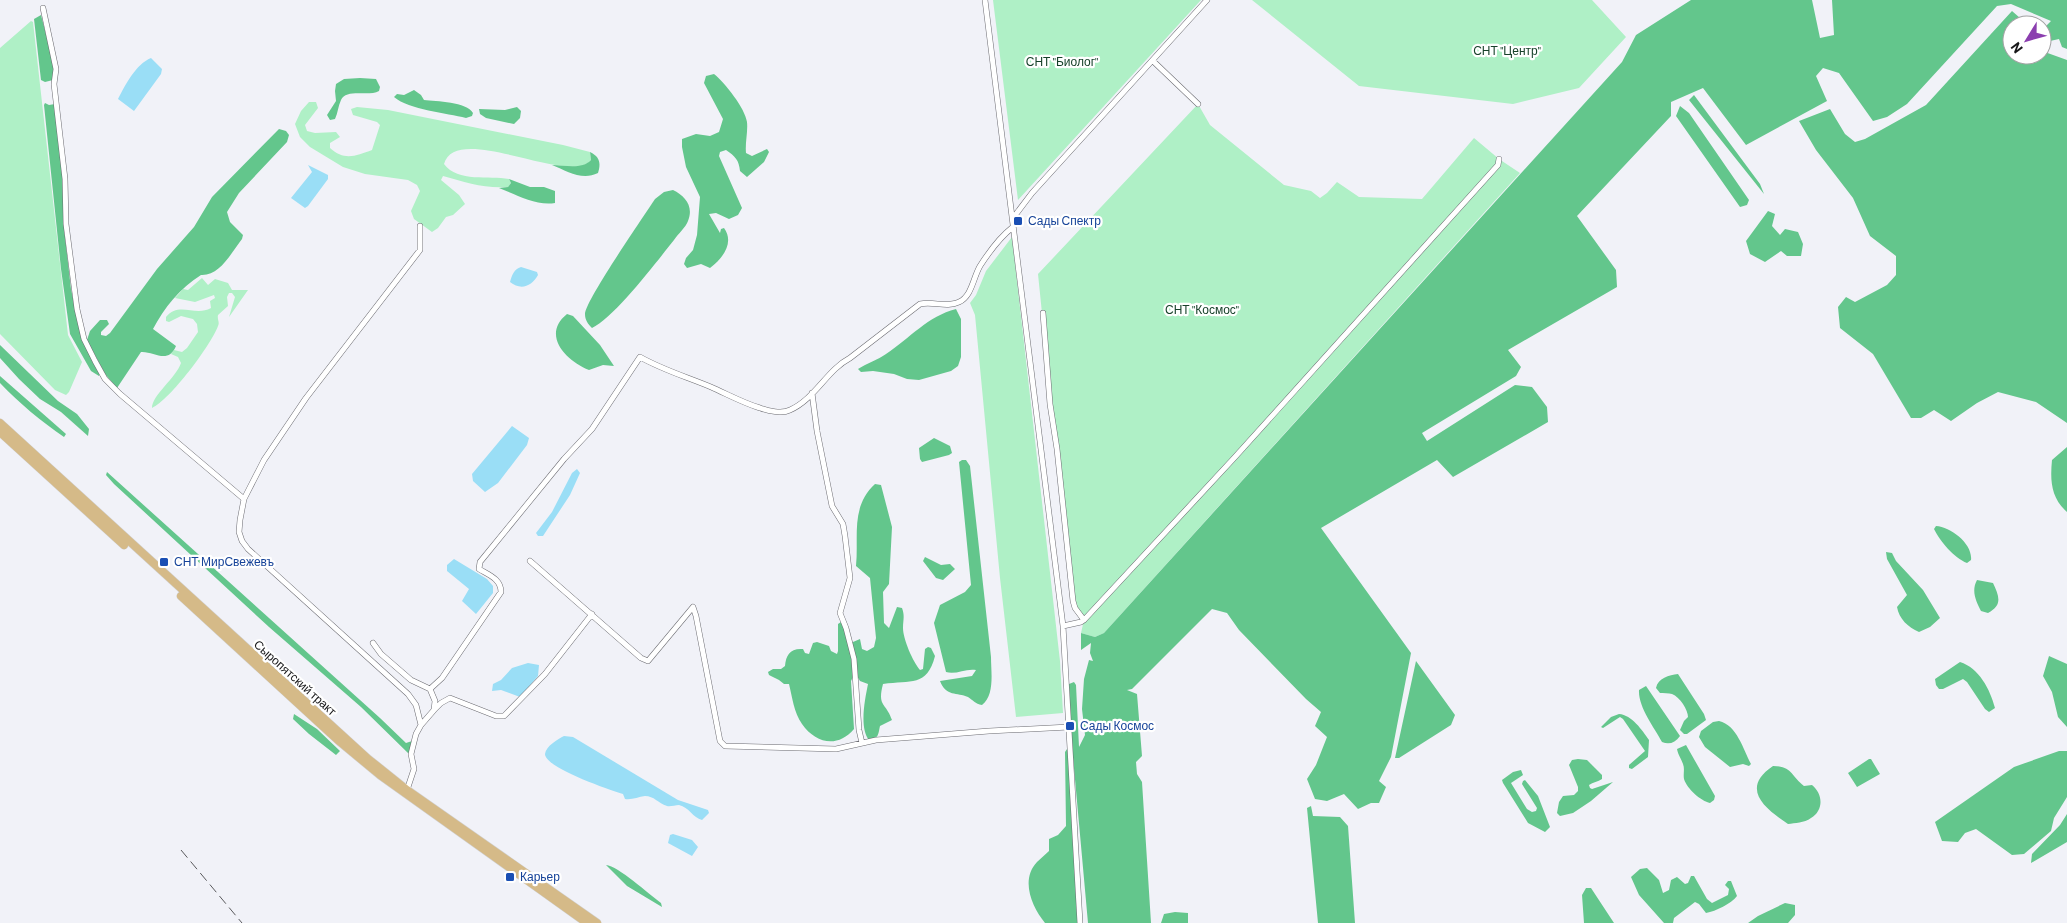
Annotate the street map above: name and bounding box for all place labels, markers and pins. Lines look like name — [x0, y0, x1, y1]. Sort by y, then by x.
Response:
place label: Сады Спектр — [1028, 213, 1101, 228]
marker: Сады Спектр — [1012, 215, 1024, 227]
place label: СНТ МирСвежевъ — [174, 554, 275, 569]
marker: СНТ МирСвежевъ — [158, 556, 170, 568]
place label: Сады Космос — [1080, 718, 1154, 733]
marker: Сады Космос — [1064, 720, 1076, 732]
place label: Карьер — [520, 869, 560, 884]
marker: Карьер — [504, 871, 516, 883]

